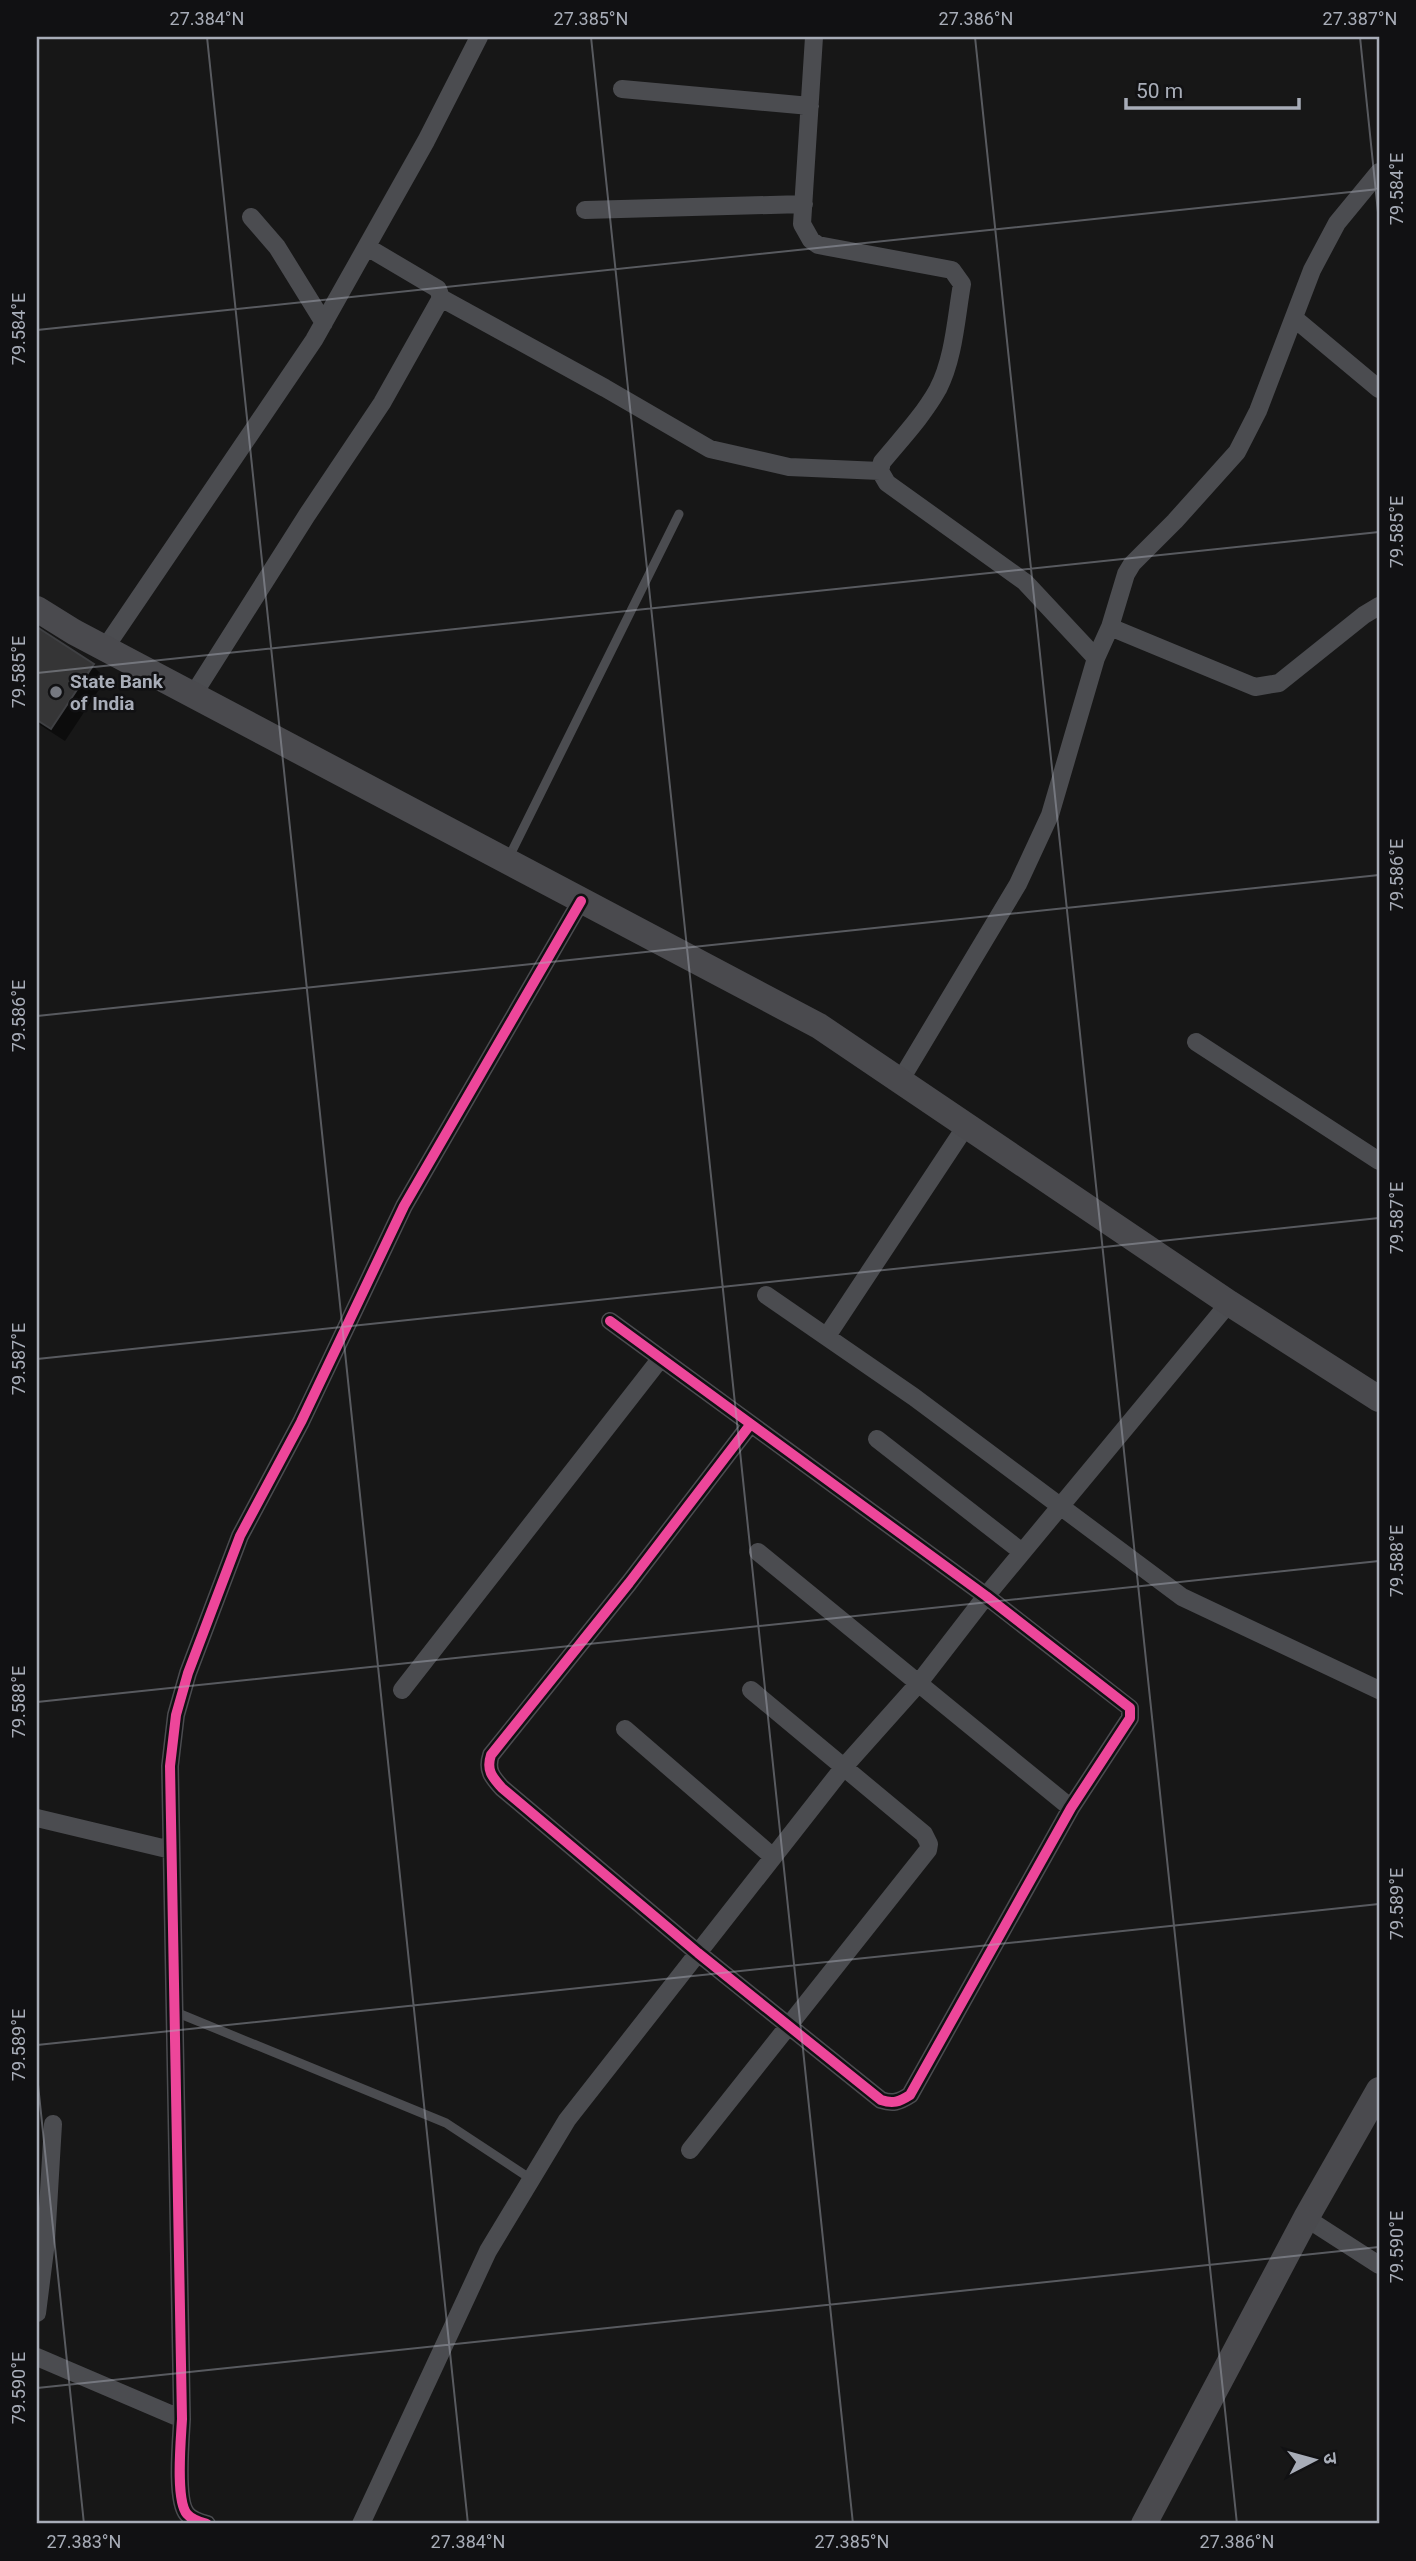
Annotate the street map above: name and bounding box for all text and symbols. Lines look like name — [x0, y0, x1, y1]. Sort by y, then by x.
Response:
text: 27.384°N — [170, 8, 244, 29]
text: 27.385°N — [554, 8, 628, 29]
text: 27.386°N — [939, 8, 1013, 29]
text: 27.387°N — [1323, 8, 1397, 29]
scale bar — [1126, 66, 1299, 110]
text: 50 m — [1136, 79, 1183, 103]
text: 79.584°E — [1386, 153, 1407, 225]
text: 79.584°E — [8, 293, 29, 365]
text: 79.585°E — [1386, 496, 1407, 568]
text: 79.585°E — [8, 636, 29, 708]
place label: State Bank of India — [70, 670, 164, 715]
marker: State Bank of India — [48, 684, 64, 700]
text: 79.586°E — [1386, 839, 1407, 911]
text: 79.586°E — [8, 980, 29, 1052]
text: 79.587°E — [1386, 1182, 1407, 1254]
text: 79.587°E — [8, 1323, 29, 1395]
text: 79.588°E — [1386, 1525, 1407, 1597]
text: 79.588°E — [8, 1666, 29, 1738]
text: 79.589°E — [1386, 1868, 1407, 1940]
text: 79.589°E — [8, 2009, 29, 2081]
text: 79.590°E — [1386, 2211, 1407, 2283]
text: 79.590°E — [8, 2352, 29, 2424]
north arrow — [1280, 2424, 1350, 2494]
text: उ — [1318, 2452, 1343, 2466]
text: 27.383°N — [47, 2531, 121, 2552]
text: 27.384°N — [431, 2531, 505, 2552]
text: 27.385°N — [815, 2531, 889, 2552]
text: 27.386°N — [1200, 2531, 1274, 2552]

